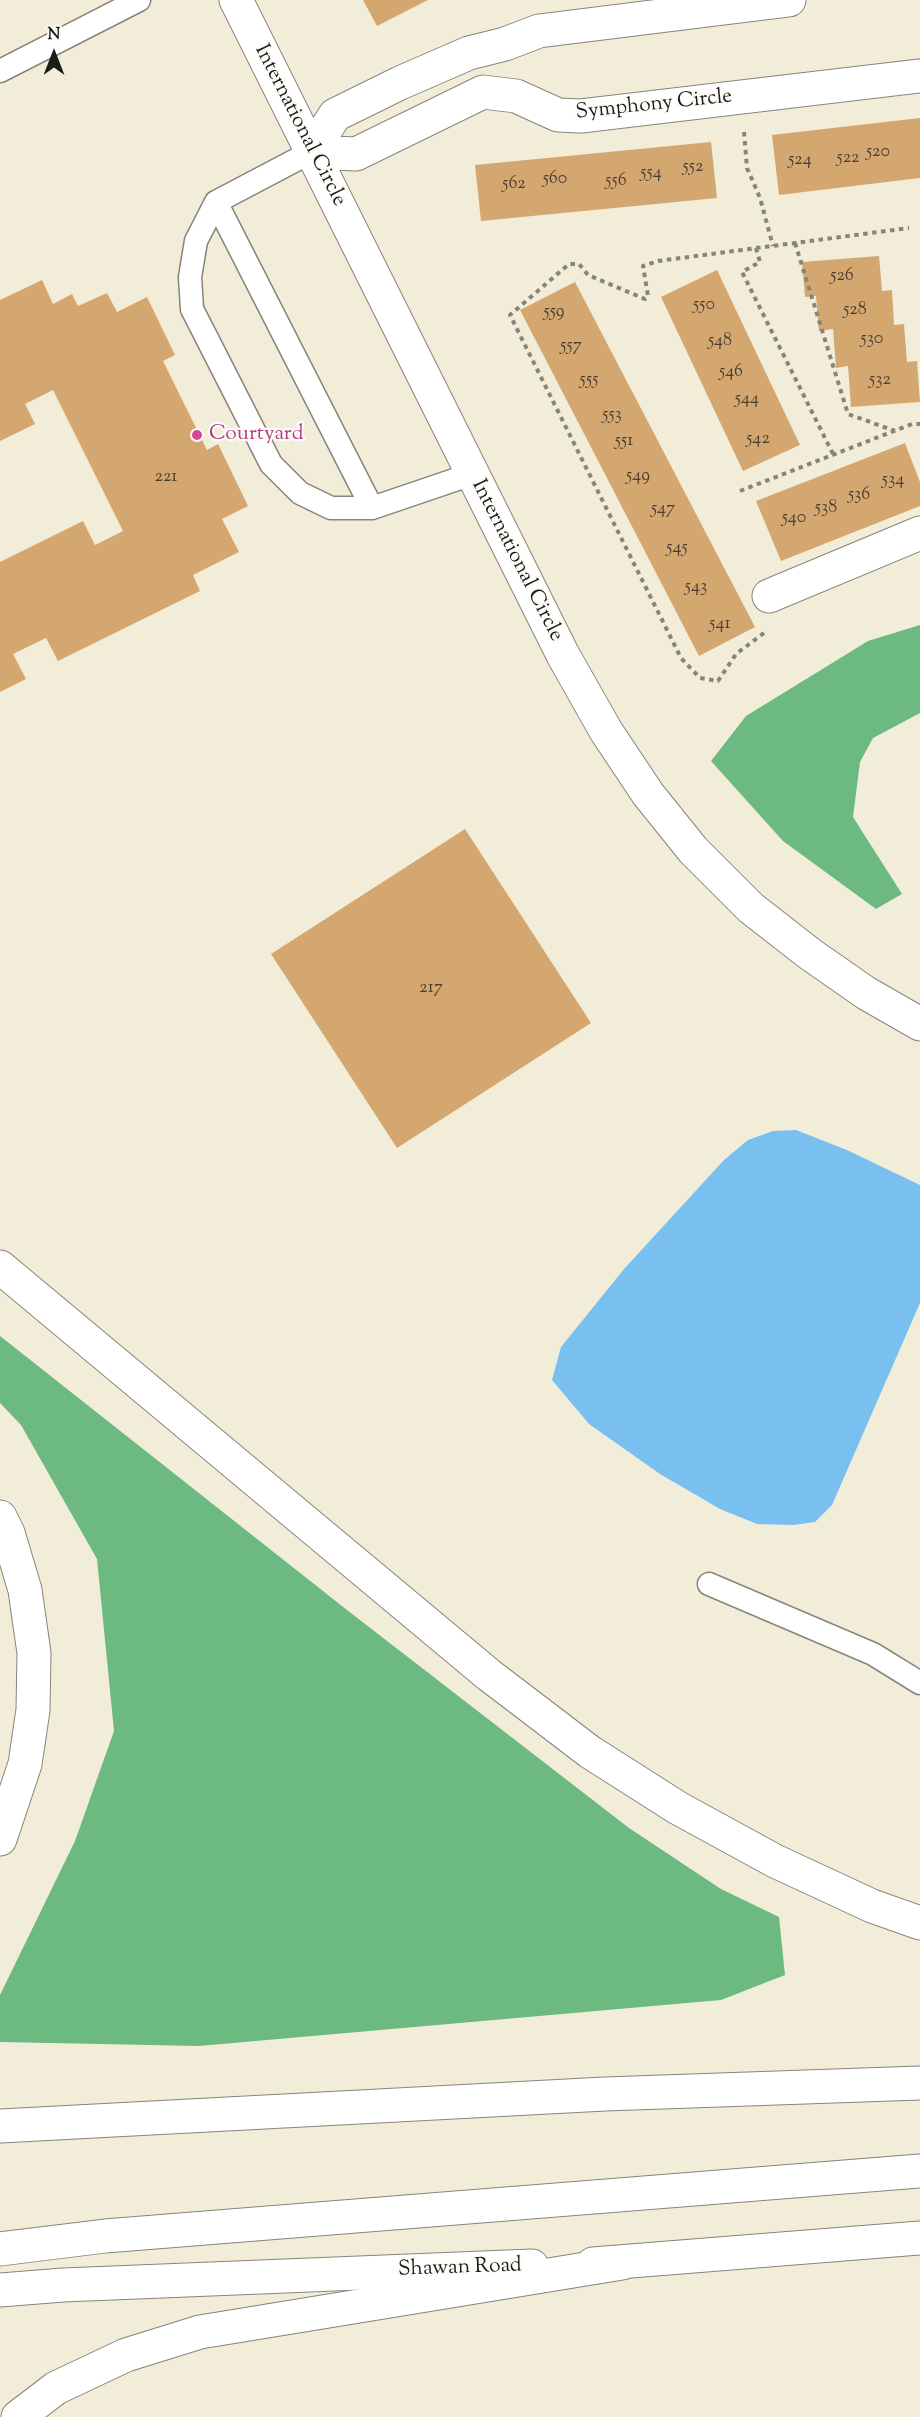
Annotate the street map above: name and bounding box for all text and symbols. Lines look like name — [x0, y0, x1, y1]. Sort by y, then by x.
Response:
north arrow — [24, 24, 84, 84]
text: N — [48, 24, 60, 47]
street label: International Circle — [247, 41, 351, 211]
street label: Symphony Circle — [575, 85, 733, 127]
house number: 520 — [866, 142, 890, 164]
house number: 522 — [836, 148, 860, 170]
house number: 524 — [788, 150, 812, 172]
house number: 552 — [683, 157, 703, 179]
house number: 554 — [640, 163, 662, 185]
house number: 560 — [543, 169, 567, 191]
house number: 556 — [605, 171, 627, 193]
house number: 562 — [502, 174, 526, 196]
house number: 526 — [830, 266, 854, 288]
house number: 550 — [693, 295, 715, 317]
house number: 528 — [843, 300, 867, 322]
house number: 559 — [543, 302, 565, 324]
house number: 530 — [861, 329, 883, 351]
house number: 548 — [708, 331, 732, 353]
house number: 557 — [560, 336, 582, 358]
house number: 546 — [719, 362, 743, 384]
house number: 555 — [580, 370, 598, 392]
house number: 532 — [869, 370, 891, 392]
house number: 544 — [735, 389, 759, 411]
house number: 553 — [602, 405, 622, 427]
place label: Courtyard — [209, 422, 304, 448]
marker: Courtyard — [190, 428, 204, 442]
house number: 542 — [746, 429, 770, 451]
house number: 551 — [615, 431, 633, 453]
house number: 549 — [626, 466, 650, 488]
house number: 221 — [155, 467, 177, 489]
house number: 534 — [882, 470, 904, 492]
street label: International Circle — [464, 476, 568, 646]
house number: 536 — [848, 485, 870, 507]
house number: 538 — [815, 498, 837, 520]
house number: 547 — [651, 499, 675, 521]
house number: 540 — [782, 508, 806, 530]
house number: 545 — [666, 538, 688, 560]
house number: 543 — [685, 577, 707, 599]
house number: 541 — [709, 614, 731, 636]
house number: 217 — [419, 978, 443, 1000]
street label: Shawan Road — [398, 2254, 522, 2284]

